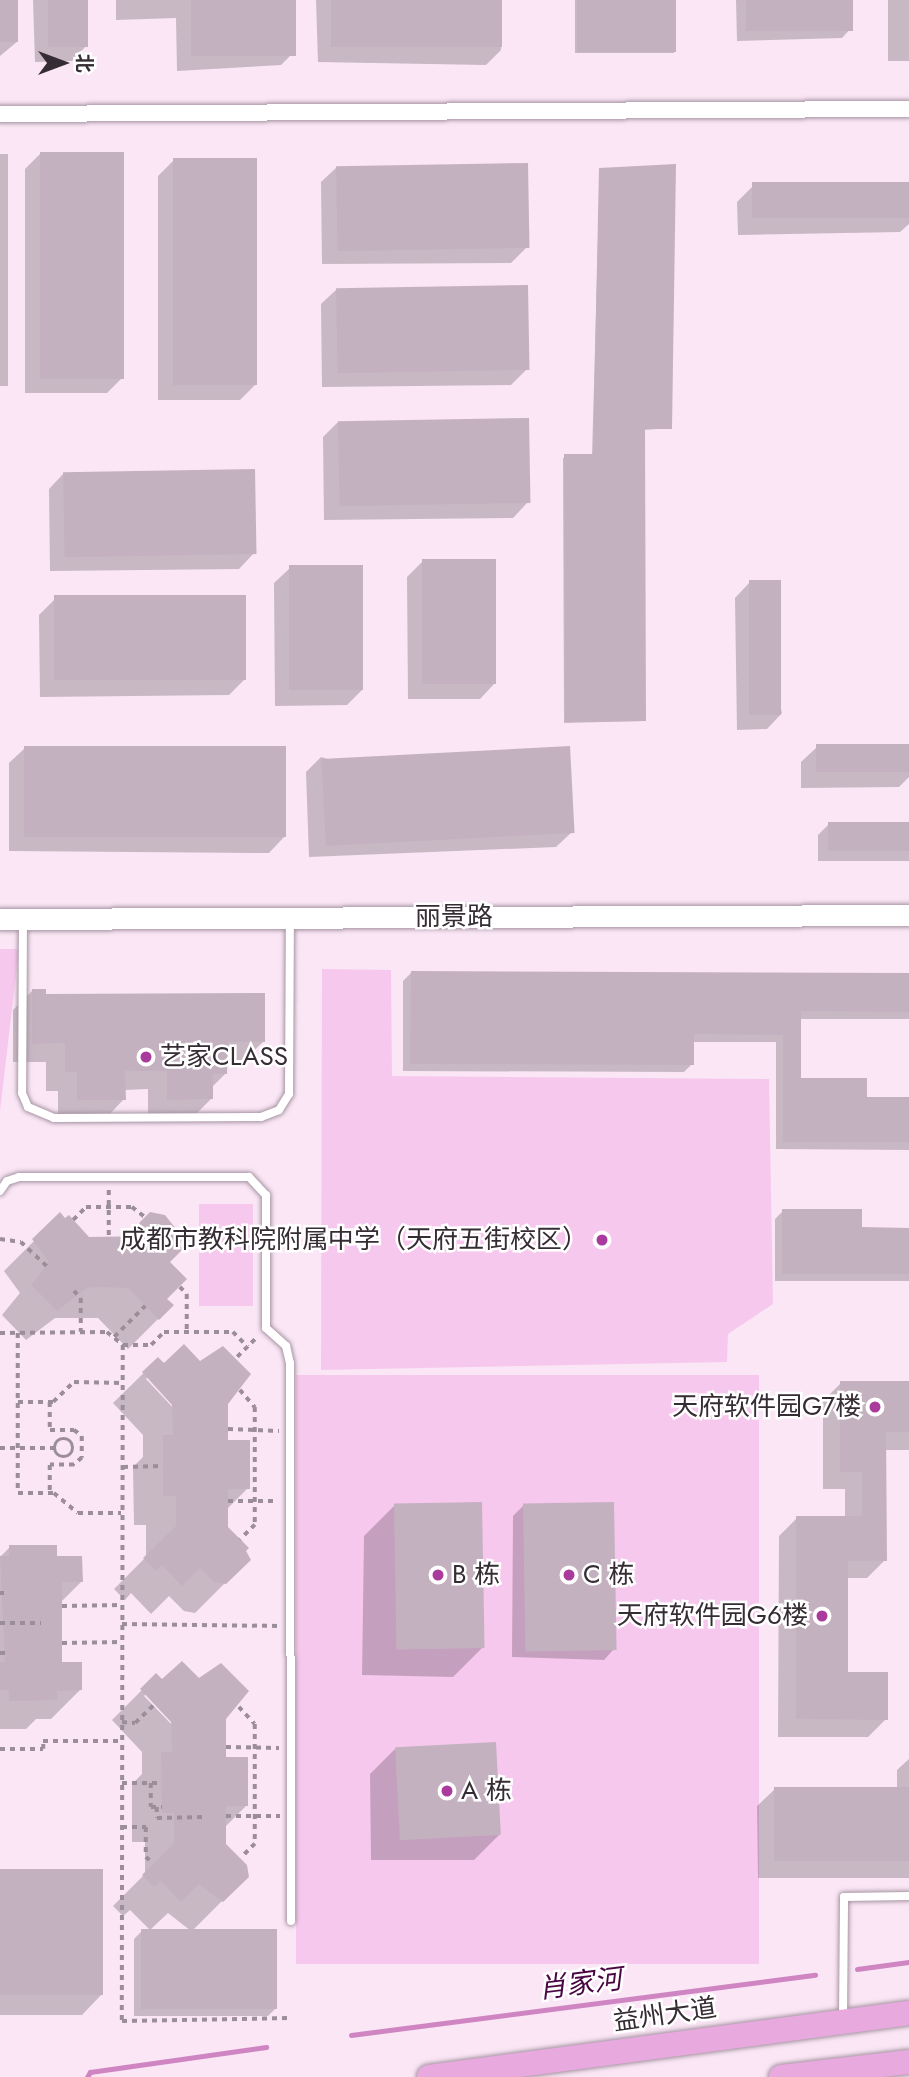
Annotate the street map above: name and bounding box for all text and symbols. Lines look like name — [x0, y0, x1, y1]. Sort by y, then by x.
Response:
north arrow — [28, 28, 98, 98]
text: 北 — [71, 53, 98, 73]
street label: 丽景路 — [415, 901, 493, 933]
place label: 艺家CLASS — [160, 1041, 288, 1073]
marker: 艺家CLASS — [138, 1049, 154, 1065]
place label: 成都市教科院附属中学（天府五街校区） — [120, 1224, 588, 1256]
marker: 成都市教科院附属中学（天府五街校区） — [594, 1232, 610, 1248]
place label: 天府软件园G7楼 — [672, 1391, 861, 1423]
marker: 天府软件园G7楼 — [867, 1399, 883, 1415]
place label: B 栋 — [452, 1559, 500, 1591]
place label: C 栋 — [583, 1559, 635, 1591]
marker: B 栋 — [430, 1567, 446, 1583]
marker: C 栋 — [561, 1567, 577, 1583]
place label: 天府软件园G6楼 — [617, 1600, 808, 1632]
marker: 天府软件园G6楼 — [814, 1608, 830, 1624]
place label: A 栋 — [461, 1775, 512, 1807]
marker: A 栋 — [439, 1783, 455, 1799]
water label: 肖家河 — [536, 1962, 624, 2006]
street label: 益州大道 — [611, 1992, 719, 2038]

